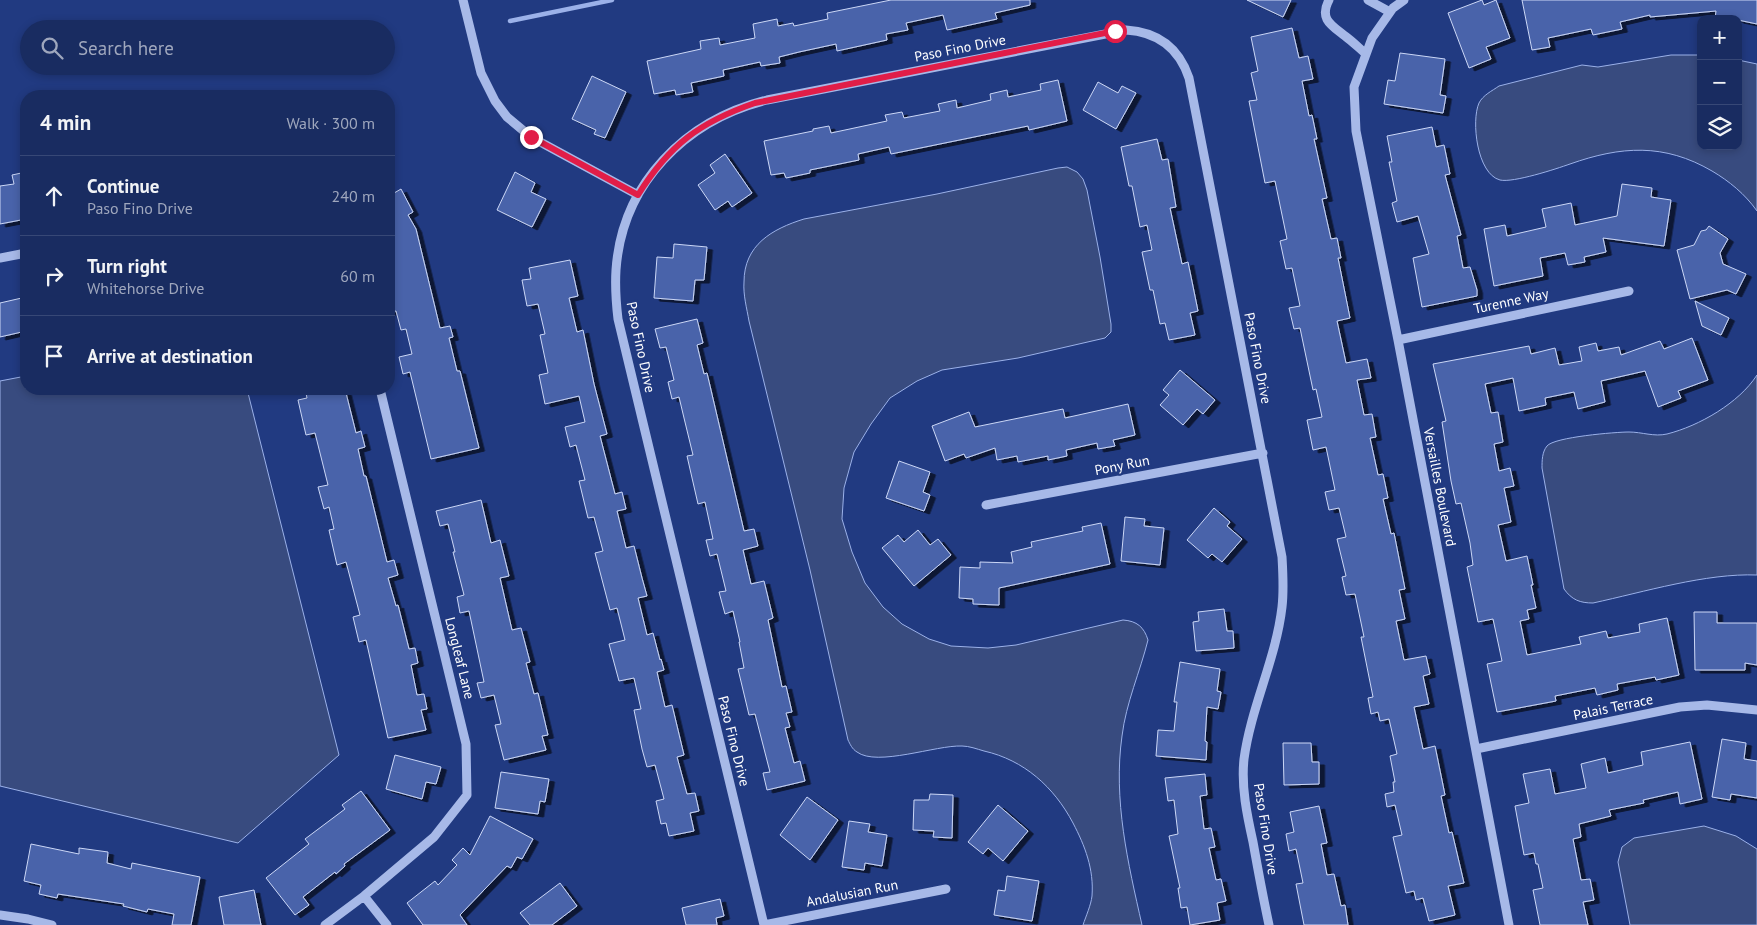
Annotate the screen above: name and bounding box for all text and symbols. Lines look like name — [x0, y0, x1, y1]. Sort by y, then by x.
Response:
map controls — [1697, 15, 1742, 150]
button: + — [1697, 15, 1742, 60]
search box — [20, 20, 395, 75]
route start — [1104, 20, 1127, 43]
street label: Paso Fino Drive — [913, 30, 1007, 66]
icon: search — [38, 34, 66, 62]
text: Search here — [78, 36, 174, 60]
button: − — [1697, 60, 1742, 105]
button: layers — [1697, 105, 1742, 150]
text: 4 min — [40, 109, 91, 136]
text: Walk · 300 m — [286, 113, 375, 133]
route end — [520, 126, 543, 149]
text: Continue — [87, 174, 159, 198]
icon: ahead — [40, 182, 68, 210]
text: 240 m — [332, 186, 375, 206]
text: Paso Fino Drive — [87, 198, 193, 218]
text: Turn right — [87, 254, 167, 278]
icon: right — [40, 262, 68, 290]
text: 60 m — [340, 266, 375, 286]
text: Whitehorse Drive — [87, 278, 204, 298]
street label: Turenne Way — [1472, 284, 1551, 318]
street label: Paso Fino Drive — [623, 300, 659, 394]
street label: Paso Fino Drive — [1240, 311, 1276, 405]
icon: arrive — [40, 342, 68, 370]
text: Arrive at destination — [87, 344, 253, 368]
street label: Versailles Boulevard — [1419, 425, 1460, 548]
street label: Pony Run — [1093, 451, 1151, 479]
street label: Longleaf Lane — [441, 615, 479, 701]
street label: Palais Terrace — [1572, 690, 1654, 724]
street label: Paso Fino Drive — [714, 694, 754, 788]
street label: Paso Fino Drive — [1250, 782, 1282, 876]
street label: Andalusian Run — [804, 875, 900, 911]

